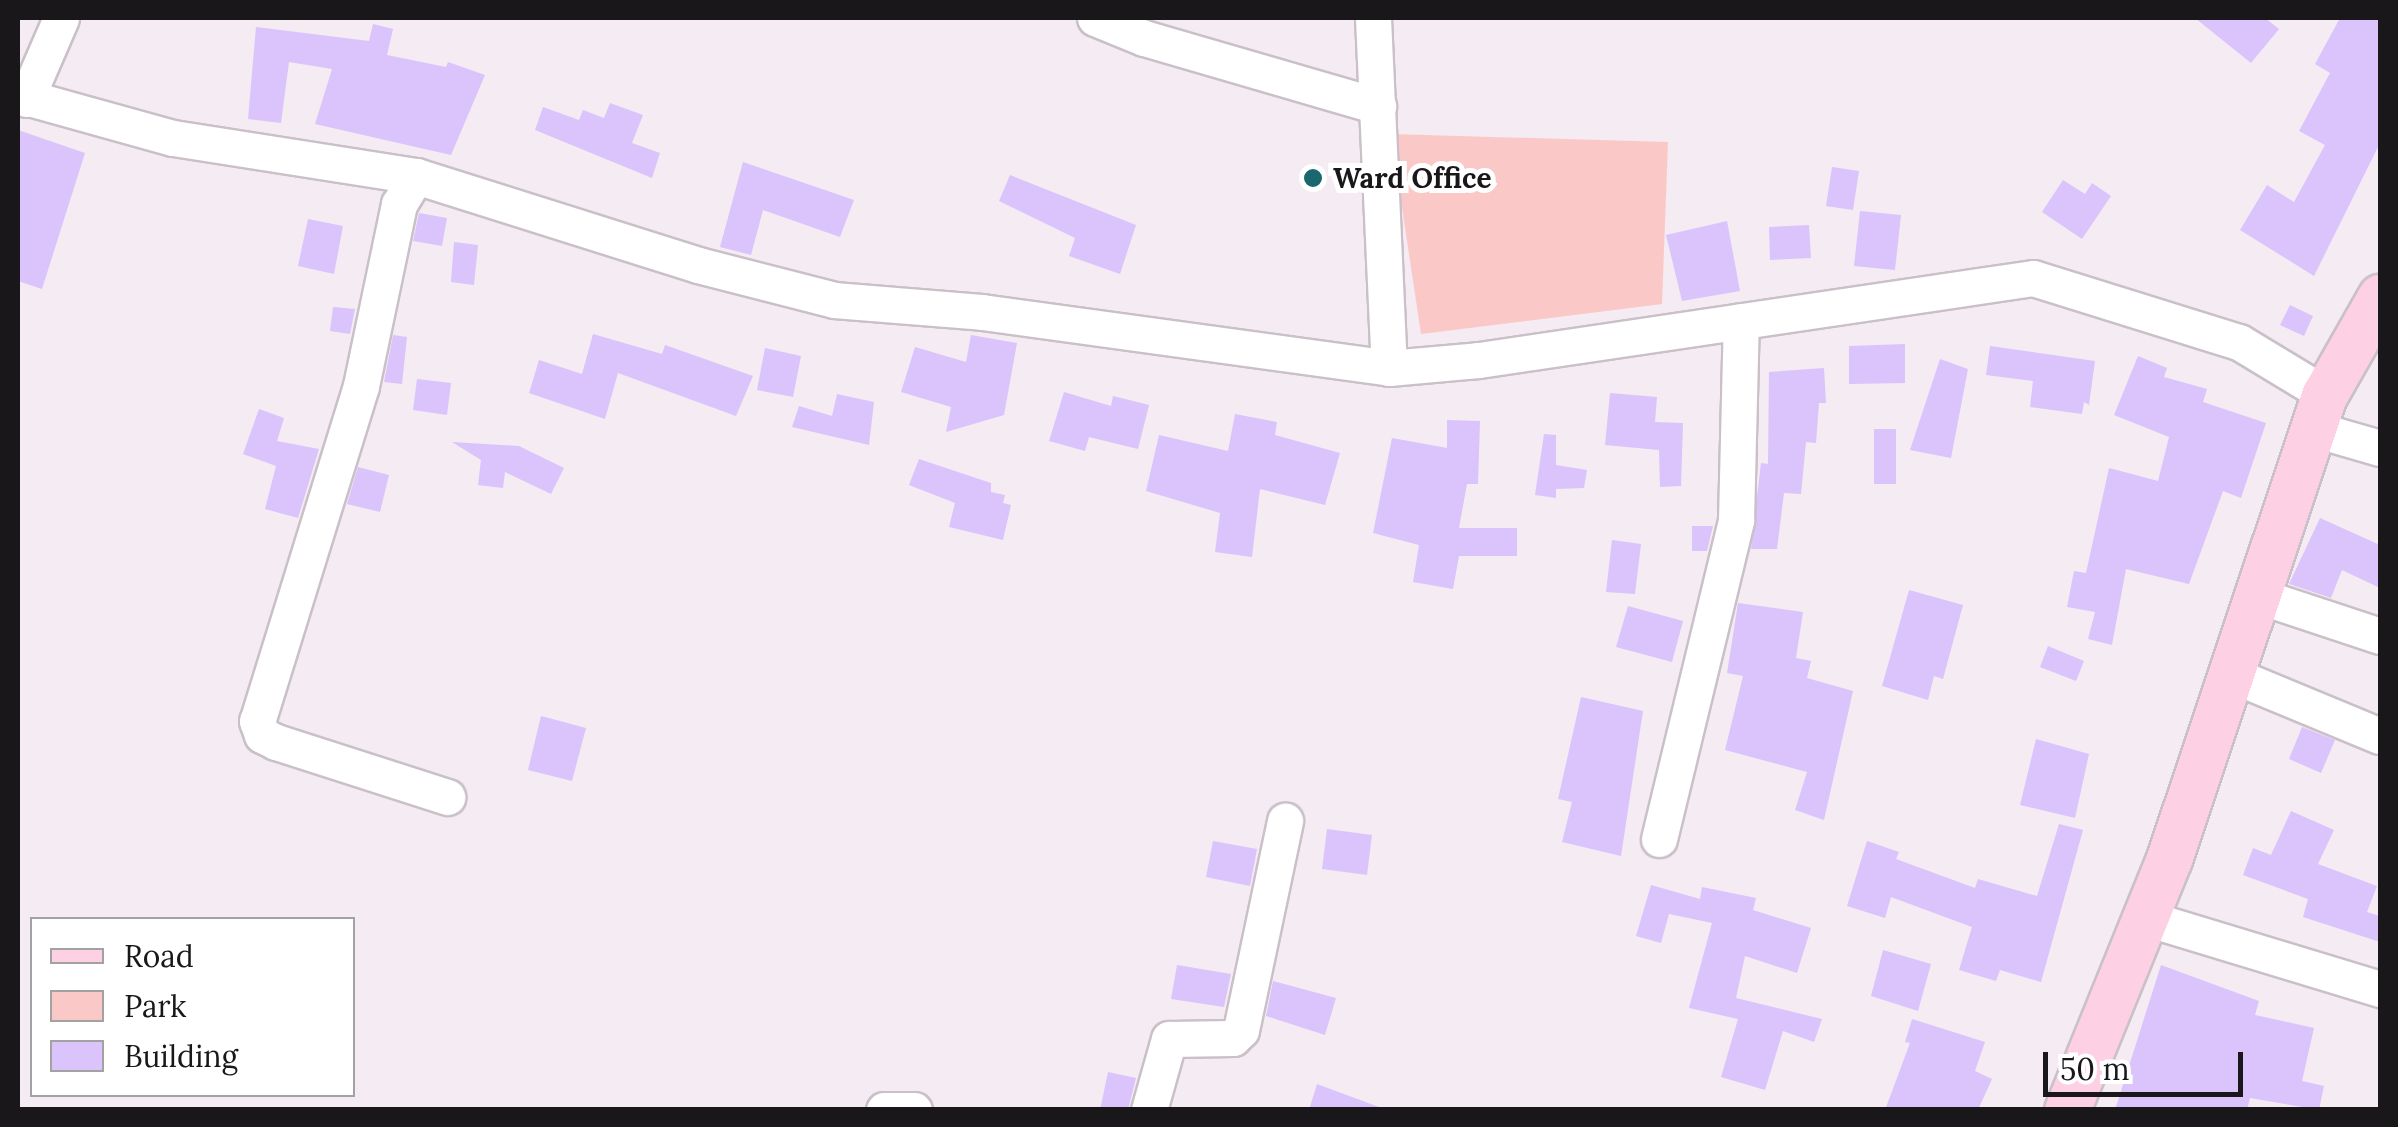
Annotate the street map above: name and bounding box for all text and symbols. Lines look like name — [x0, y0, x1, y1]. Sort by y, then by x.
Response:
place label: Ward Office — [1333, 161, 1492, 195]
marker: Ward Office — [1302, 167, 1324, 189]
legend — [30, 917, 355, 1097]
text: Road — [124, 937, 194, 975]
text: Park — [124, 987, 186, 1025]
scale bar — [2048, 1032, 2248, 1094]
text: Building — [124, 1037, 238, 1075]
text: 50 m — [2060, 1050, 2130, 1088]

